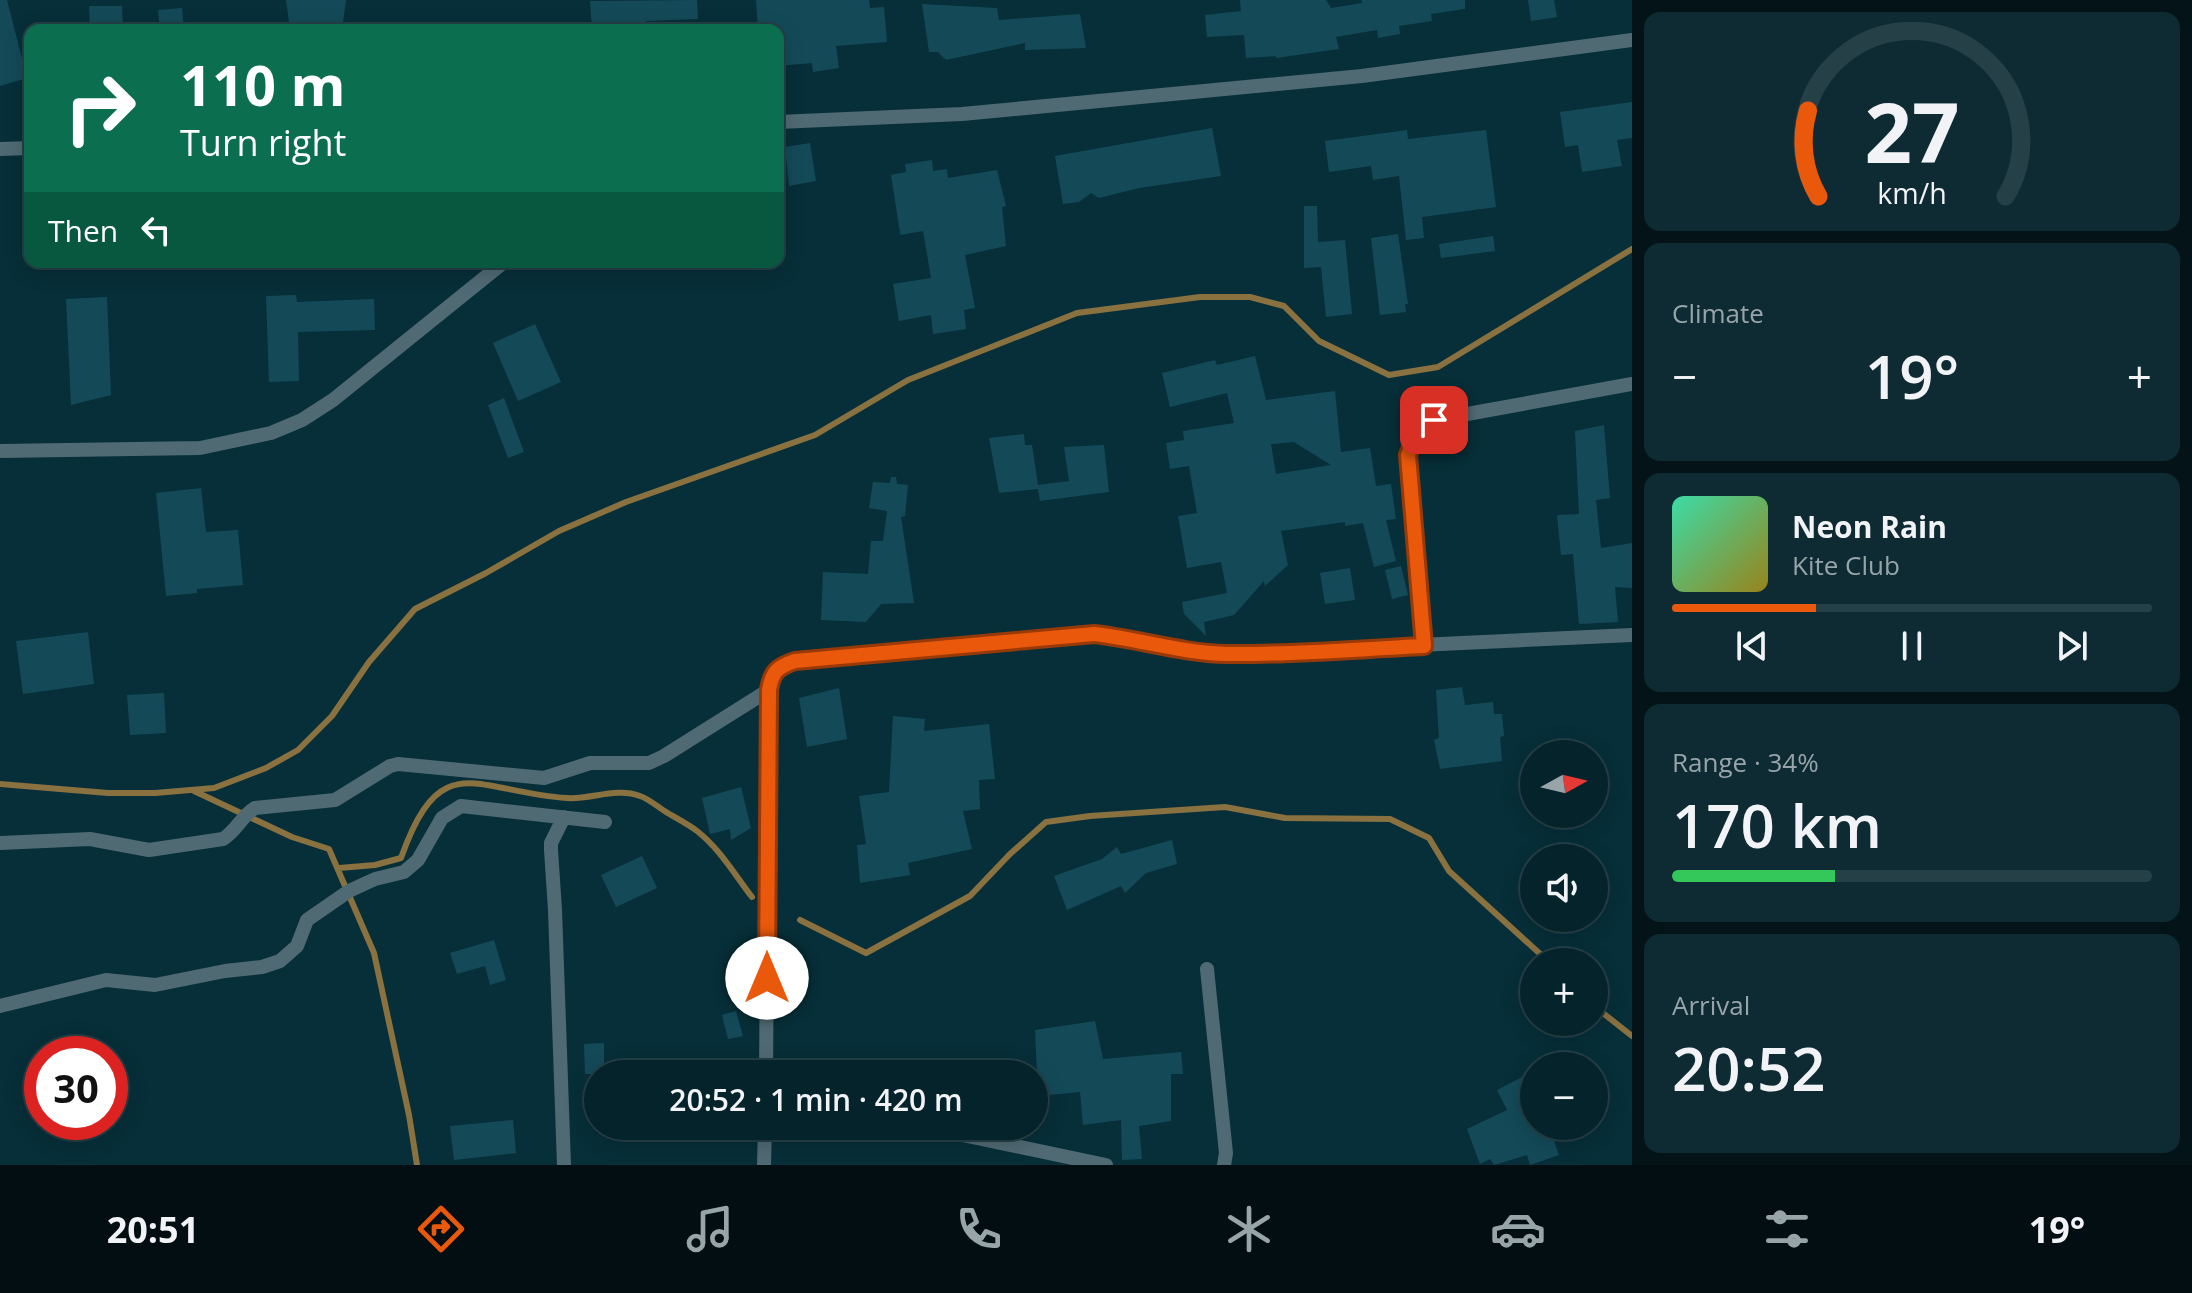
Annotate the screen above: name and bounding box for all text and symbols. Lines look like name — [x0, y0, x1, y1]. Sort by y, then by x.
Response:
text: 110 m — [180, 46, 346, 122]
icon: right — [48, 56, 152, 160]
text: 27 — [1864, 74, 1960, 187]
text: Turn right — [180, 118, 346, 167]
text: km/h — [1877, 173, 1947, 212]
icon: left — [134, 208, 178, 252]
text: Then — [48, 210, 118, 251]
text: Climate — [1672, 295, 1764, 331]
text: 19° — [1865, 335, 1959, 417]
text: − — [1672, 346, 1697, 406]
text: + — [2127, 346, 2152, 406]
pin — [1400, 386, 1468, 454]
icon: arrive — [1412, 398, 1456, 442]
text: Neon Rain — [1792, 506, 1947, 547]
text: Kite Club — [1792, 547, 1900, 583]
icon: previous — [1730, 624, 1774, 668]
icon: pause — [1890, 624, 1934, 668]
icon: next — [2050, 624, 2094, 668]
north arrow — [1520, 740, 1608, 828]
map controls — [1520, 740, 1608, 1140]
text: Range · 34% — [1672, 744, 1819, 780]
text: 170 km — [1672, 784, 1882, 866]
button: sound — [1520, 844, 1608, 932]
position arrow — [725, 936, 809, 1020]
button: + — [1520, 948, 1608, 1036]
text: Arrival — [1672, 987, 1750, 1023]
text: 20:52 — [1672, 1027, 1826, 1109]
speed limit sign: 30 — [24, 1036, 128, 1140]
button: − — [1520, 1052, 1608, 1140]
text: 20:52 · 1 min · 420 m — [669, 1079, 963, 1120]
icon: directions — [413, 1201, 469, 1257]
icon: music — [682, 1201, 738, 1257]
icon: phone — [951, 1201, 1007, 1257]
icon: climate — [1221, 1201, 1277, 1257]
icon: car — [1490, 1201, 1546, 1257]
icon: filters — [1759, 1201, 1815, 1257]
text: 20:51 — [107, 1205, 199, 1254]
text: 19° — [2029, 1205, 2085, 1254]

